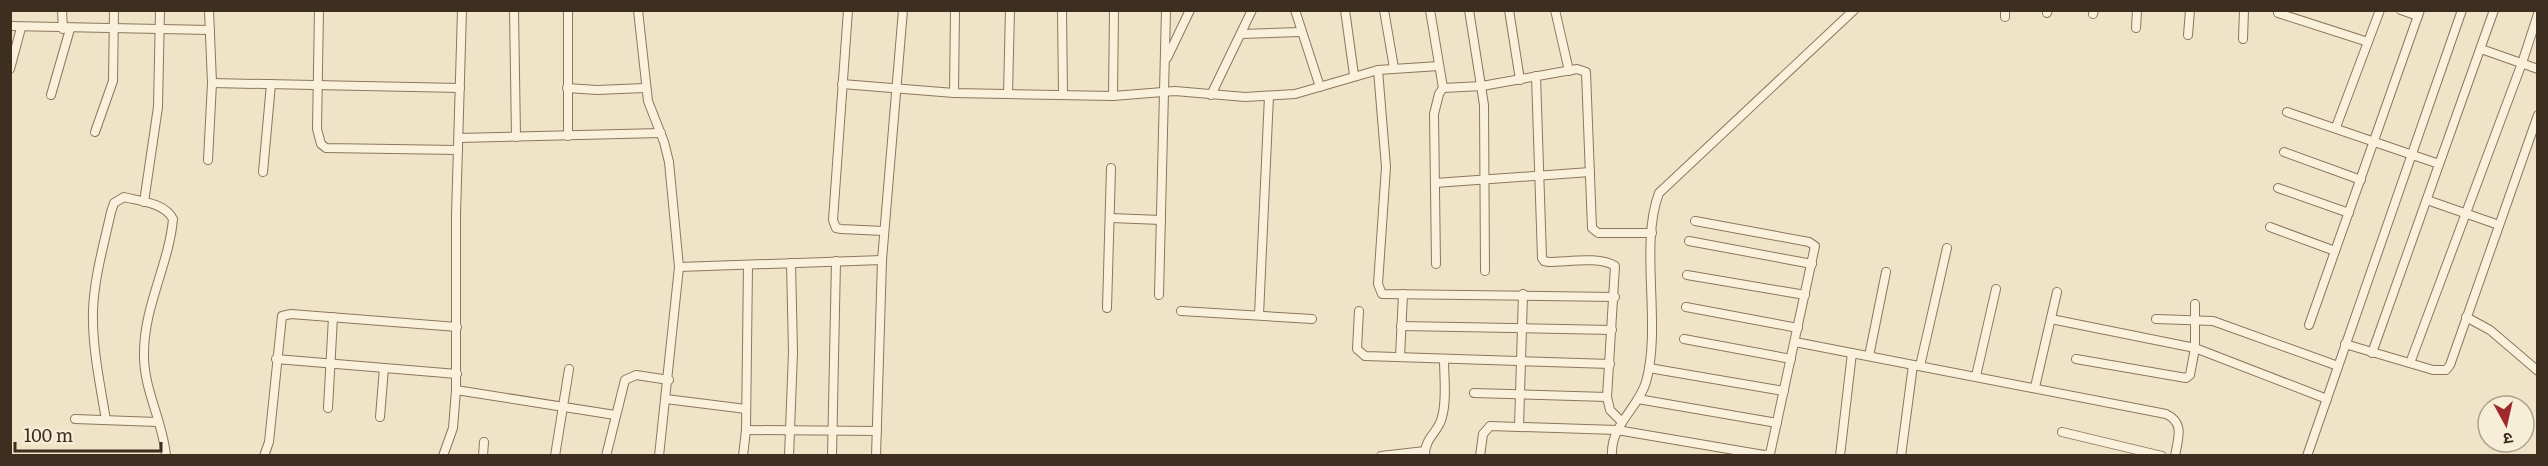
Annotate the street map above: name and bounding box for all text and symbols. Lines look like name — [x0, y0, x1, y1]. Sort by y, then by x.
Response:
north arrow — [2476, 394, 2536, 454]
scale bar — [15, 415, 160, 453]
text: 100 m — [24, 421, 73, 448]
text: उ — [2501, 427, 2515, 452]

